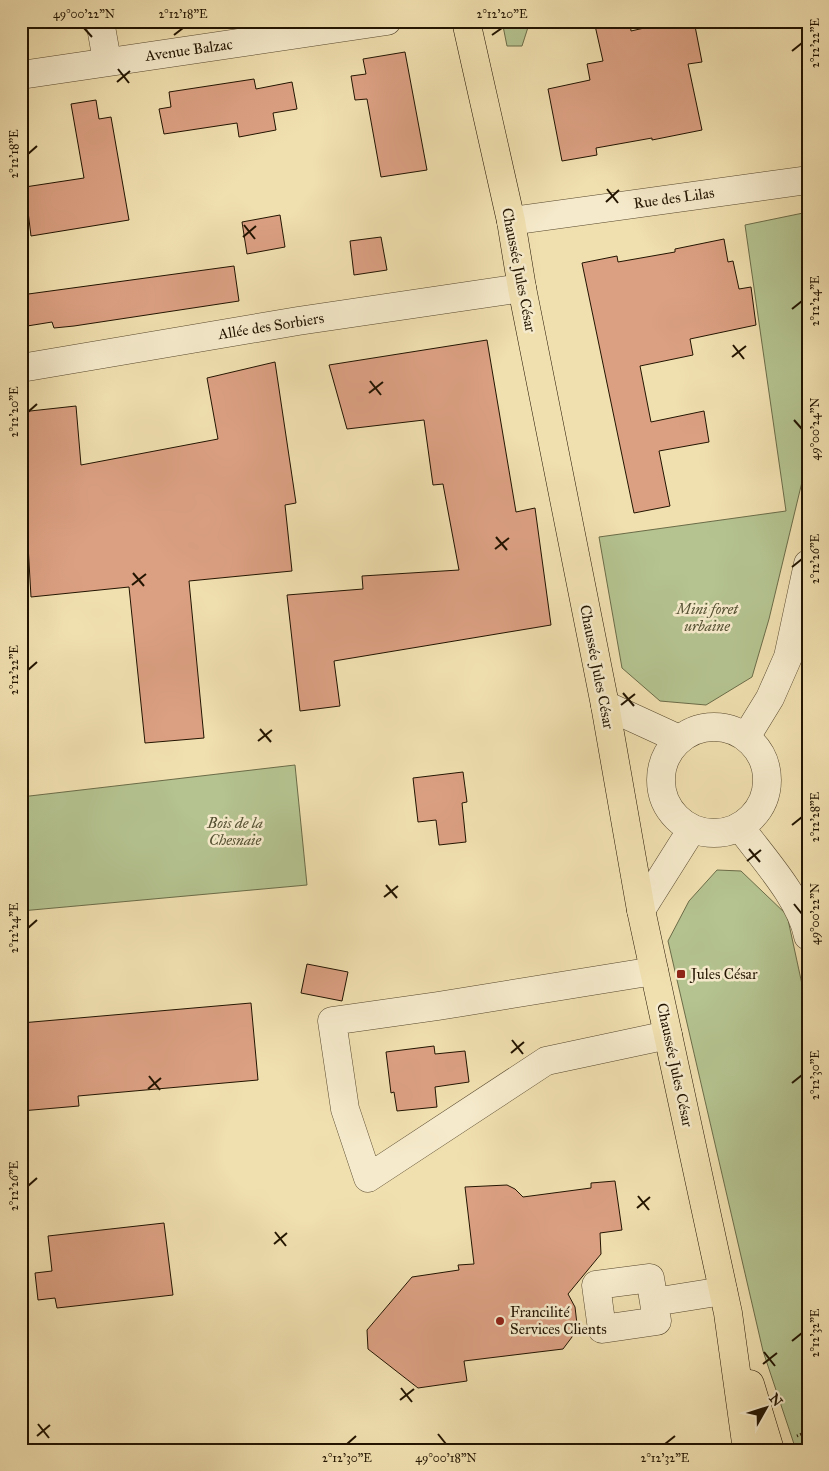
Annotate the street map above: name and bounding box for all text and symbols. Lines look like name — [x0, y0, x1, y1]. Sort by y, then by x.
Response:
text: 49°00'22"N — [53, 7, 115, 21]
text: 2°12'18"E — [158, 7, 208, 21]
text: 2°12'20"E — [477, 7, 528, 21]
text: 2°12'22"E — [808, 18, 822, 68]
street label: Avenue Balzac — [143, 35, 234, 65]
text: 2°12'18"E — [7, 129, 21, 179]
street label: Rue des Lilas — [632, 183, 716, 213]
street label: Chaussée Jules César — [497, 206, 540, 334]
text: 2°12'24"E — [808, 275, 822, 326]
street label: Allée des Sorbiers — [216, 309, 325, 343]
text: 2°12'20"E — [7, 386, 21, 438]
text: 49°00'24"N — [808, 398, 822, 460]
text: 2°12'26"E — [808, 534, 822, 584]
park label: Mini foret urbaine — [674, 600, 739, 635]
street label: Chaussée Jules César — [575, 603, 618, 731]
text: 2°12'22"E — [7, 645, 21, 695]
text: 2°12'28"E — [808, 791, 822, 842]
park label: Bois de la Chesnaie — [206, 814, 263, 849]
text: 49°00'22"N — [808, 883, 822, 945]
text: 2°12'24"E — [7, 902, 21, 953]
place label: Jules César — [689, 965, 758, 984]
marker: Jules César — [675, 968, 687, 980]
street label: Chaussée Jules César — [652, 1001, 697, 1129]
text: 2°12'30"E — [808, 1050, 822, 1100]
text: 2°12'26"E — [7, 1161, 21, 1211]
place label: Francilité Services Clients — [510, 1303, 607, 1338]
text: 2°12'32"E — [808, 1308, 822, 1357]
marker: Francilité Services Clients — [494, 1315, 506, 1327]
north arrow — [742, 1384, 792, 1434]
text: N — [765, 1390, 786, 1410]
text: 2°12'30"E — [322, 1451, 372, 1465]
text: 49°00'18"N — [415, 1451, 477, 1465]
text: 2°12'32"E — [641, 1451, 690, 1465]

